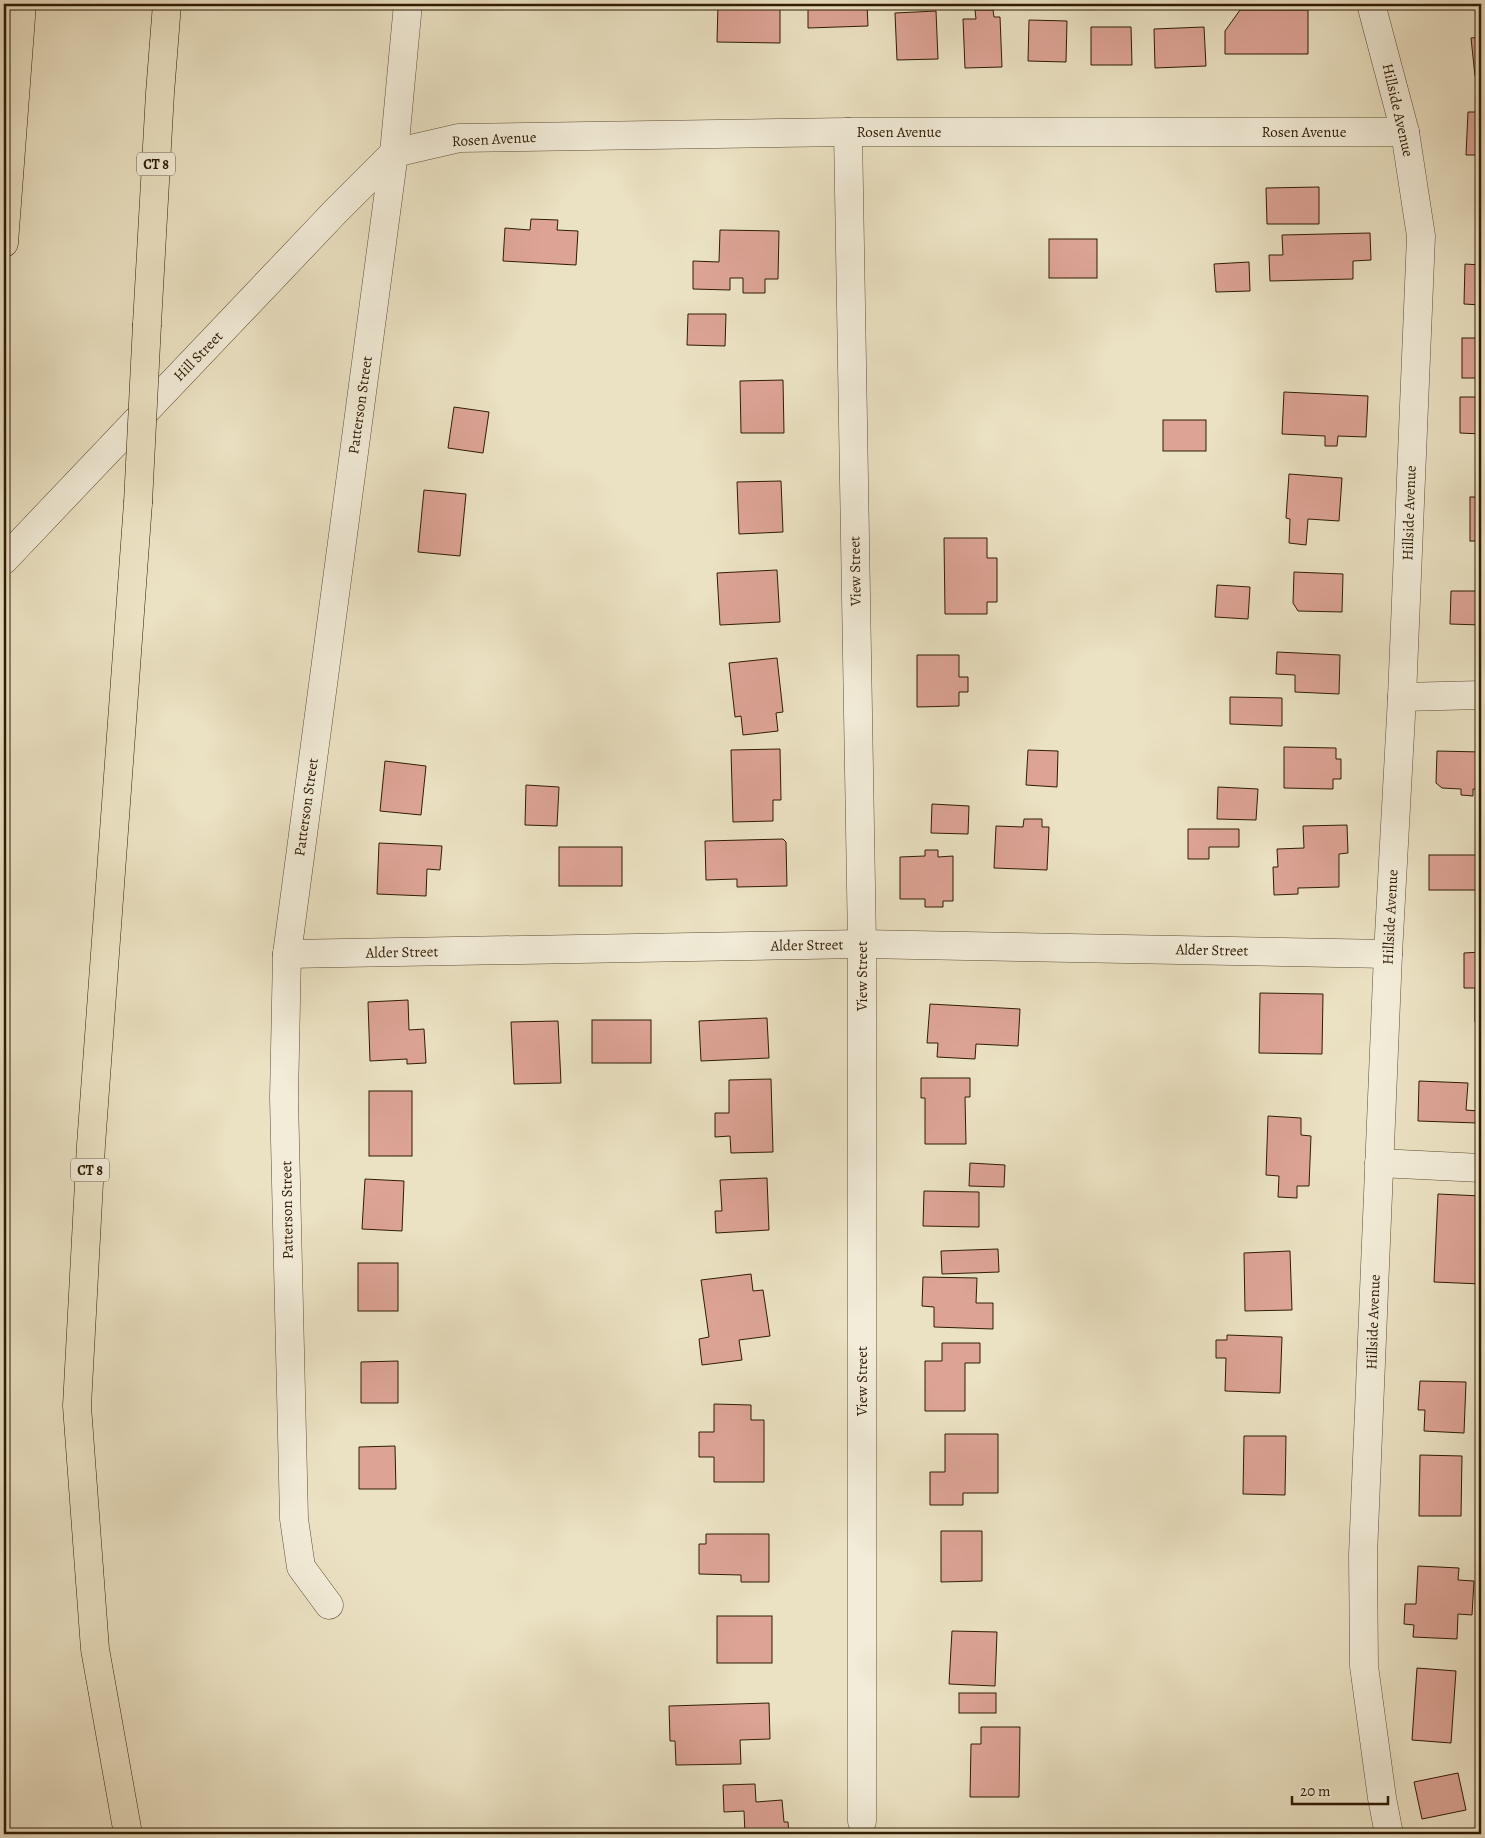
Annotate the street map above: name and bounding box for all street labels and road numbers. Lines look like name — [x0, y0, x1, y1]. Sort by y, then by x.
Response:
street label: Hillside Avenue — [1378, 61, 1419, 159]
street label: Rosen Avenue — [857, 122, 942, 142]
street label: Rosen Avenue — [1262, 122, 1347, 142]
street label: Rosen Avenue — [451, 127, 537, 151]
road number: CT 8 — [137, 152, 175, 175]
street label: Hill Street — [169, 327, 227, 385]
street label: Patterson Street — [343, 355, 377, 455]
street label: Hillside Avenue — [1397, 465, 1421, 561]
street label: View Street — [844, 536, 866, 607]
street label: Patterson Street — [289, 757, 323, 857]
street label: Hillside Avenue — [1378, 869, 1402, 965]
street label: Alder Street — [770, 934, 843, 956]
street label: Alder Street — [1175, 939, 1248, 961]
street label: Alder Street — [365, 941, 438, 963]
street label: View Street — [852, 941, 872, 1012]
road number: CT 8 — [71, 1158, 109, 1182]
street label: Patterson Street — [276, 1160, 298, 1260]
street label: Hillside Avenue — [1361, 1274, 1385, 1370]
street label: View Street — [852, 1346, 872, 1417]

